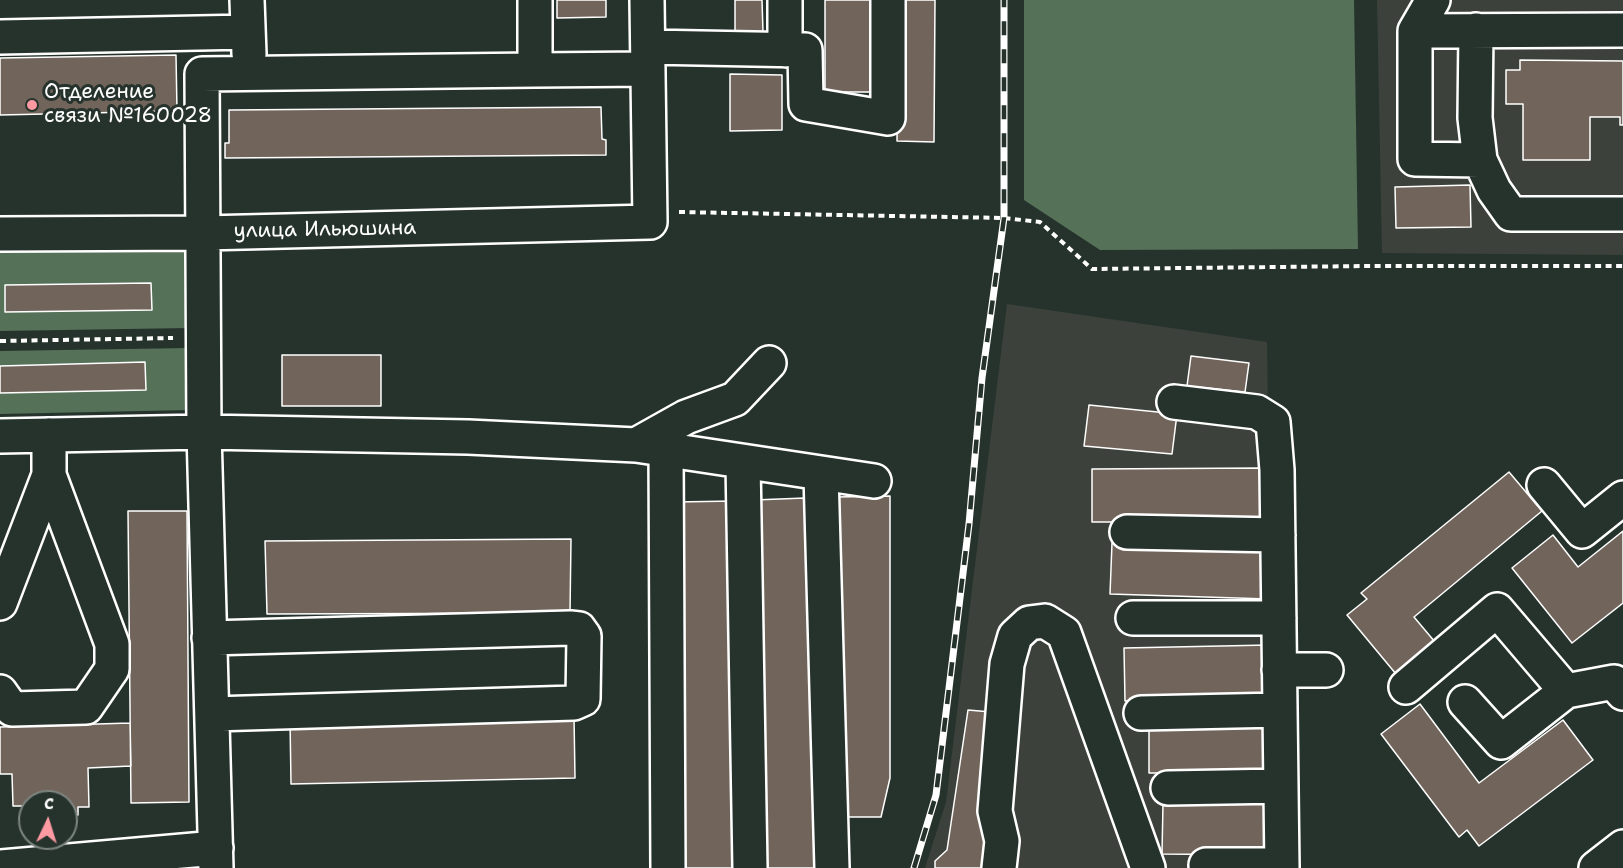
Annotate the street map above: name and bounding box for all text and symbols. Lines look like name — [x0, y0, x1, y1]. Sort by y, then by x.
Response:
place label: Отделение связи №160028 — [44, 80, 212, 130]
marker: Отделение связи №160028 — [25, 98, 39, 112]
street label: улица Ильюшина — [234, 216, 416, 244]
north arrow — [18, 790, 78, 850]
text: С — [44, 793, 55, 814]

